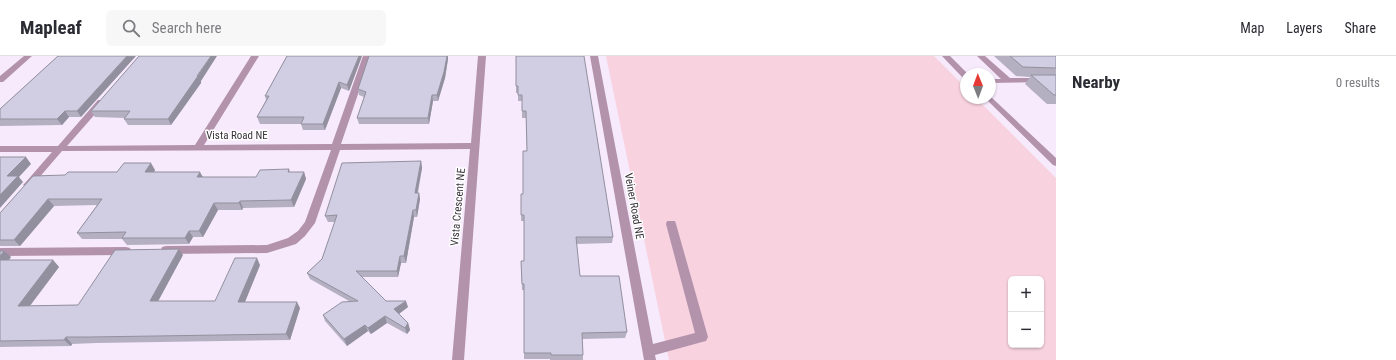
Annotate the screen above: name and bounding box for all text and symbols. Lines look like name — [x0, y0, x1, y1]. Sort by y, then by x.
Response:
search box — [106, 10, 386, 46]
text: Mapleaf — [20, 16, 82, 39]
icon: search — [120, 17, 142, 39]
text: Search here — [152, 19, 222, 37]
text: Map — [1240, 20, 1264, 36]
text: Layers — [1286, 20, 1323, 36]
text: Share — [1345, 20, 1376, 36]
north arrow — [960, 68, 996, 104]
text: Nearby — [1072, 72, 1120, 92]
text: 0 results — [1336, 75, 1380, 90]
street label: Vista Road NE — [206, 129, 268, 142]
street label: Vista Crescent NE — [448, 167, 468, 246]
street label: Veiner Road NE — [622, 172, 646, 241]
map controls — [1008, 276, 1044, 348]
button: + — [1008, 276, 1044, 312]
button: − — [1008, 312, 1044, 348]

